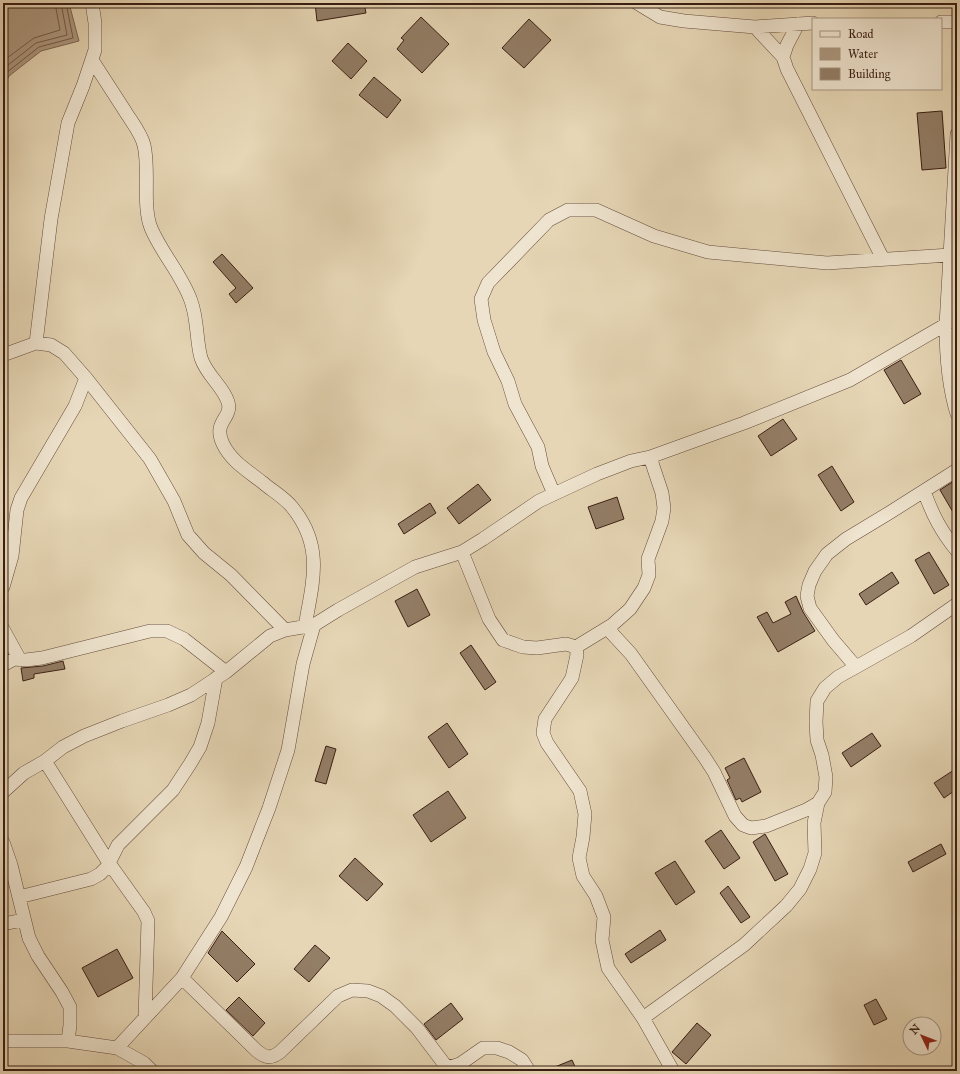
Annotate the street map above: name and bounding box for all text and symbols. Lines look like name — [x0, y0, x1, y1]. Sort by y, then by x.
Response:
legend — [812, 18, 942, 90]
text: Road — [848, 27, 874, 41]
text: Water — [848, 47, 878, 61]
text: Building — [848, 67, 891, 82]
north arrow — [902, 1016, 942, 1056]
text: N — [907, 1021, 923, 1037]

